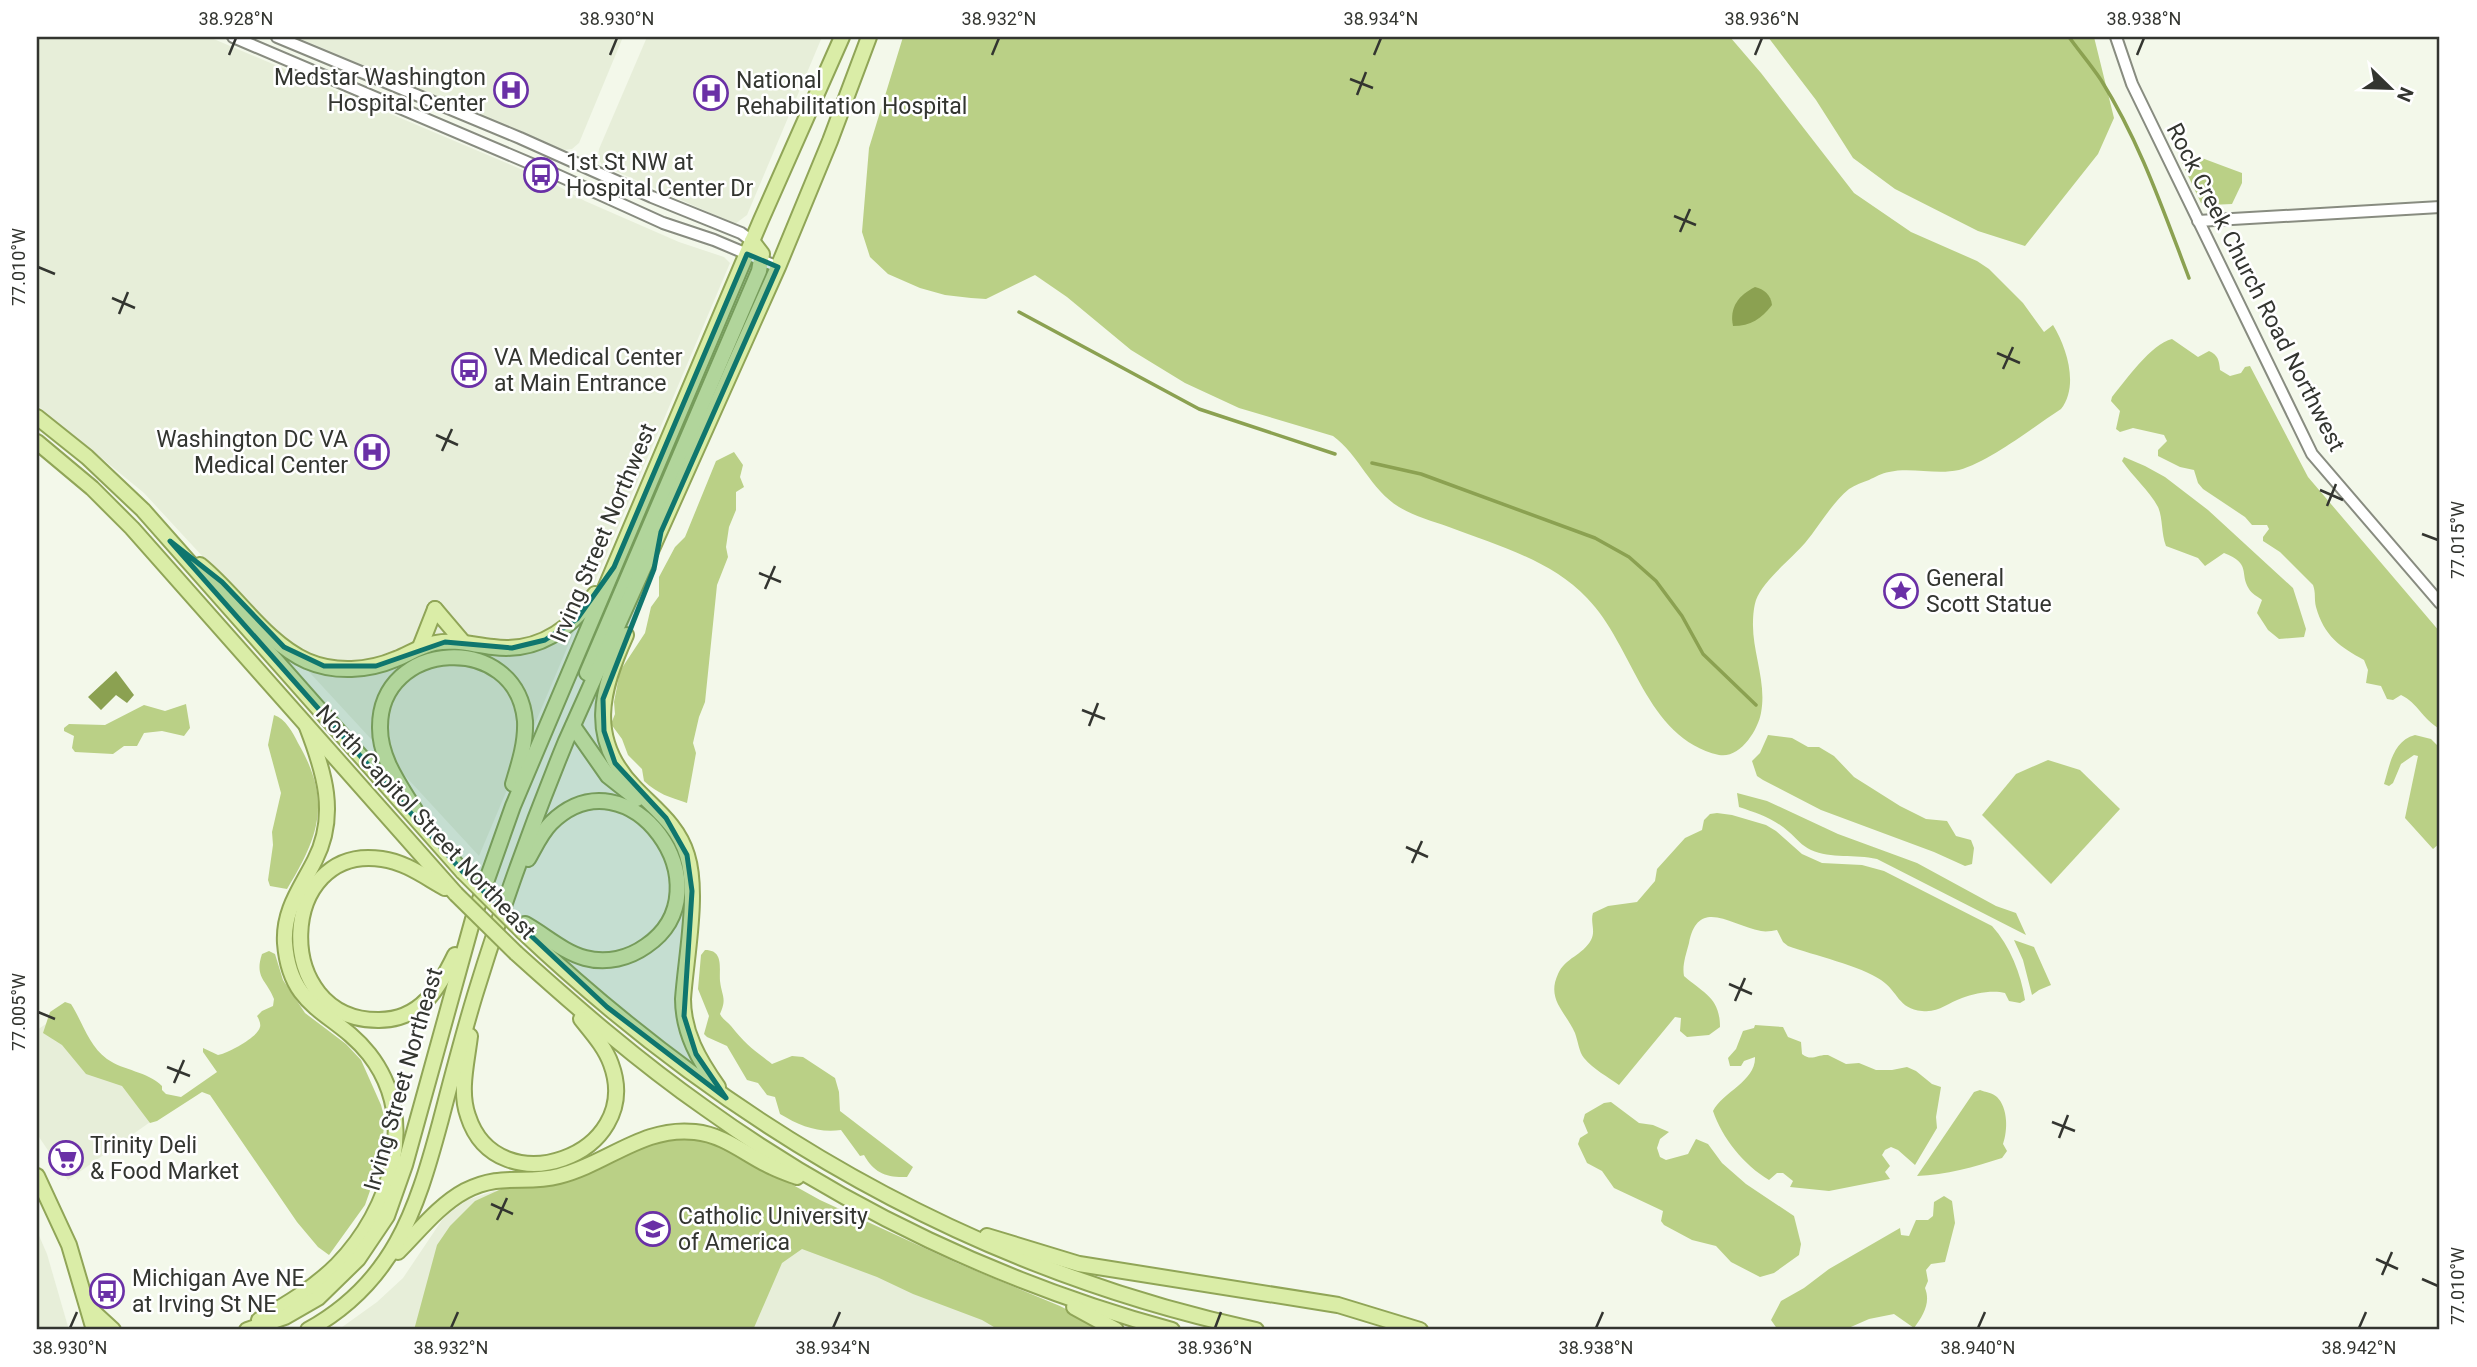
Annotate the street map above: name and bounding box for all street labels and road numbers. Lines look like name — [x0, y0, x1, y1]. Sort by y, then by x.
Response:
street label: Rock Creek Church Road Northwest — [2161, 119, 2350, 456]
street label: Irving Street Northwest — [545, 419, 662, 647]
street label: North Capitol Street Northeast — [310, 700, 541, 945]
street label: Irving Street Northeast — [359, 964, 448, 1194]

